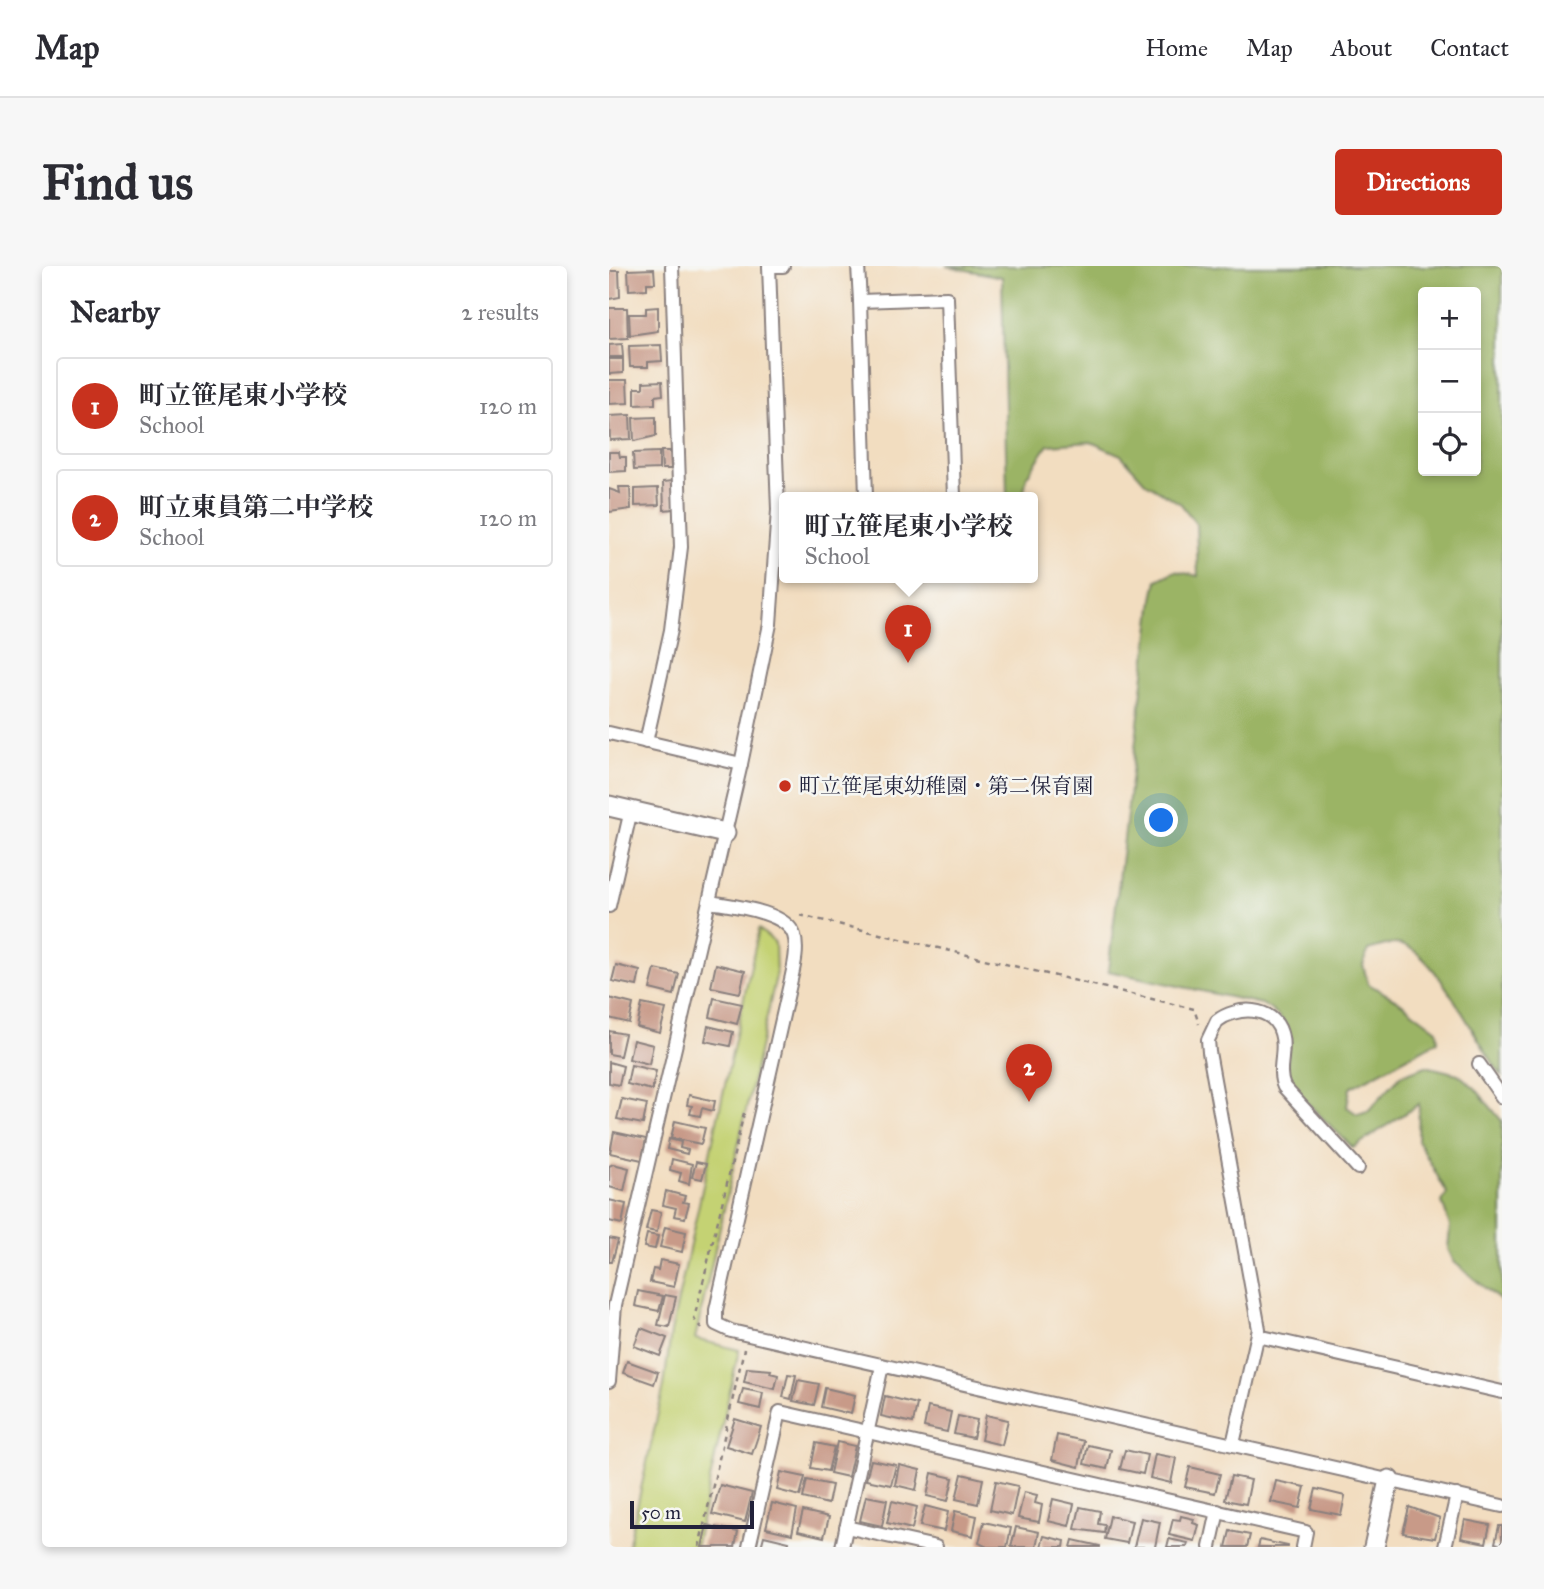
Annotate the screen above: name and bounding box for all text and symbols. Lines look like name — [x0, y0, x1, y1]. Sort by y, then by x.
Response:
text: Map — [35, 28, 99, 68]
text: Home — [1145, 33, 1208, 63]
text: Map — [1246, 33, 1293, 63]
text: About — [1331, 33, 1392, 63]
text: Contact — [1430, 33, 1509, 63]
button: Directions — [1335, 149, 1502, 215]
text: Find us — [42, 153, 193, 212]
map controls — [1418, 287, 1481, 476]
button: + — [1418, 287, 1481, 350]
text: Nearby — [70, 294, 160, 330]
text: 2 results — [461, 298, 539, 326]
button: − — [1418, 350, 1481, 413]
text: 町立笹尾東小学校 — [139, 379, 347, 411]
text: 1 — [90, 392, 100, 420]
text: 120 m — [479, 392, 537, 420]
text: School — [139, 411, 204, 439]
button: locate — [1418, 413, 1481, 476]
text: 町立東員第二中学校 — [139, 491, 373, 523]
popup — [779, 492, 1038, 583]
text: 2 — [89, 504, 101, 532]
text: 120 m — [479, 504, 537, 532]
text: 町立笹尾東小学校 — [804, 510, 1013, 542]
text: School — [139, 523, 204, 551]
text: School — [804, 542, 870, 570]
pin: 1 — [885, 605, 931, 663]
place label: 町立笹尾東幼稚園・第二保育園 — [799, 773, 1093, 799]
marker: 町立笹尾東幼稚園・第二保育園 — [777, 778, 793, 794]
your location — [1144, 803, 1178, 837]
pin: 2 — [1006, 1044, 1052, 1102]
scale bar — [630, 1498, 754, 1530]
text: 50 m — [641, 1501, 681, 1524]

